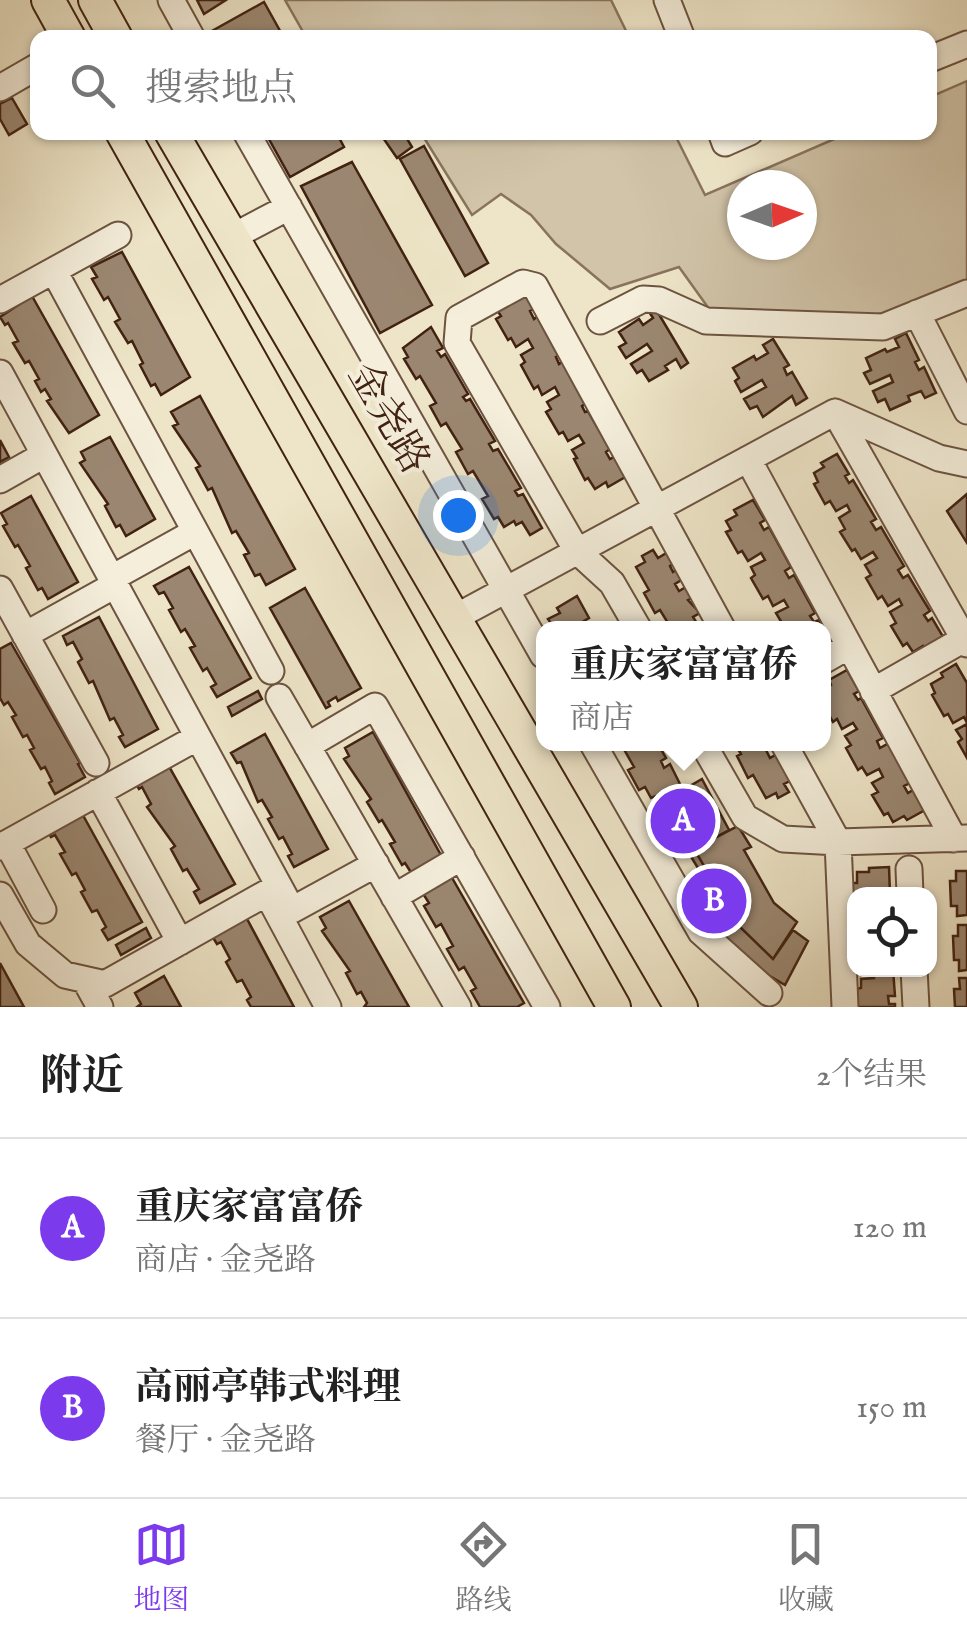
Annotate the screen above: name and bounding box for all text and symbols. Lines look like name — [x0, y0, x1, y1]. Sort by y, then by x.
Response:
search box — [30, 30, 937, 140]
icon: search — [65, 58, 120, 113]
text: 搜索地点 — [145, 66, 297, 114]
north arrow — [727, 170, 817, 260]
street label: 金尧路 — [335, 354, 439, 484]
your location — [433, 490, 484, 541]
popup — [536, 621, 831, 751]
text: 重庆家富富侨 — [569, 643, 798, 691]
text: 商店 — [569, 699, 634, 740]
pin: A — [650, 784, 716, 858]
pin: B — [682, 864, 746, 938]
map controls — [847, 887, 937, 977]
button: locate — [847, 887, 937, 977]
text: 附近 — [40, 1051, 124, 1104]
text: 2个结果 — [816, 1056, 927, 1097]
text: 重庆家富富侨 — [135, 1185, 363, 1233]
text: A — [62, 1208, 83, 1249]
text: 120 m — [853, 1208, 927, 1249]
text: 商店 · 金尧路 — [135, 1241, 316, 1282]
text: 高丽亭韩式料理 — [135, 1365, 401, 1413]
text: B — [62, 1388, 83, 1429]
text: 150 m — [856, 1388, 927, 1429]
text: 餐厅 · 金尧路 — [135, 1421, 316, 1462]
tab: 地图 — [133, 1517, 189, 1619]
tab: 路线 — [455, 1517, 512, 1619]
tab: 收藏 — [778, 1517, 834, 1619]

